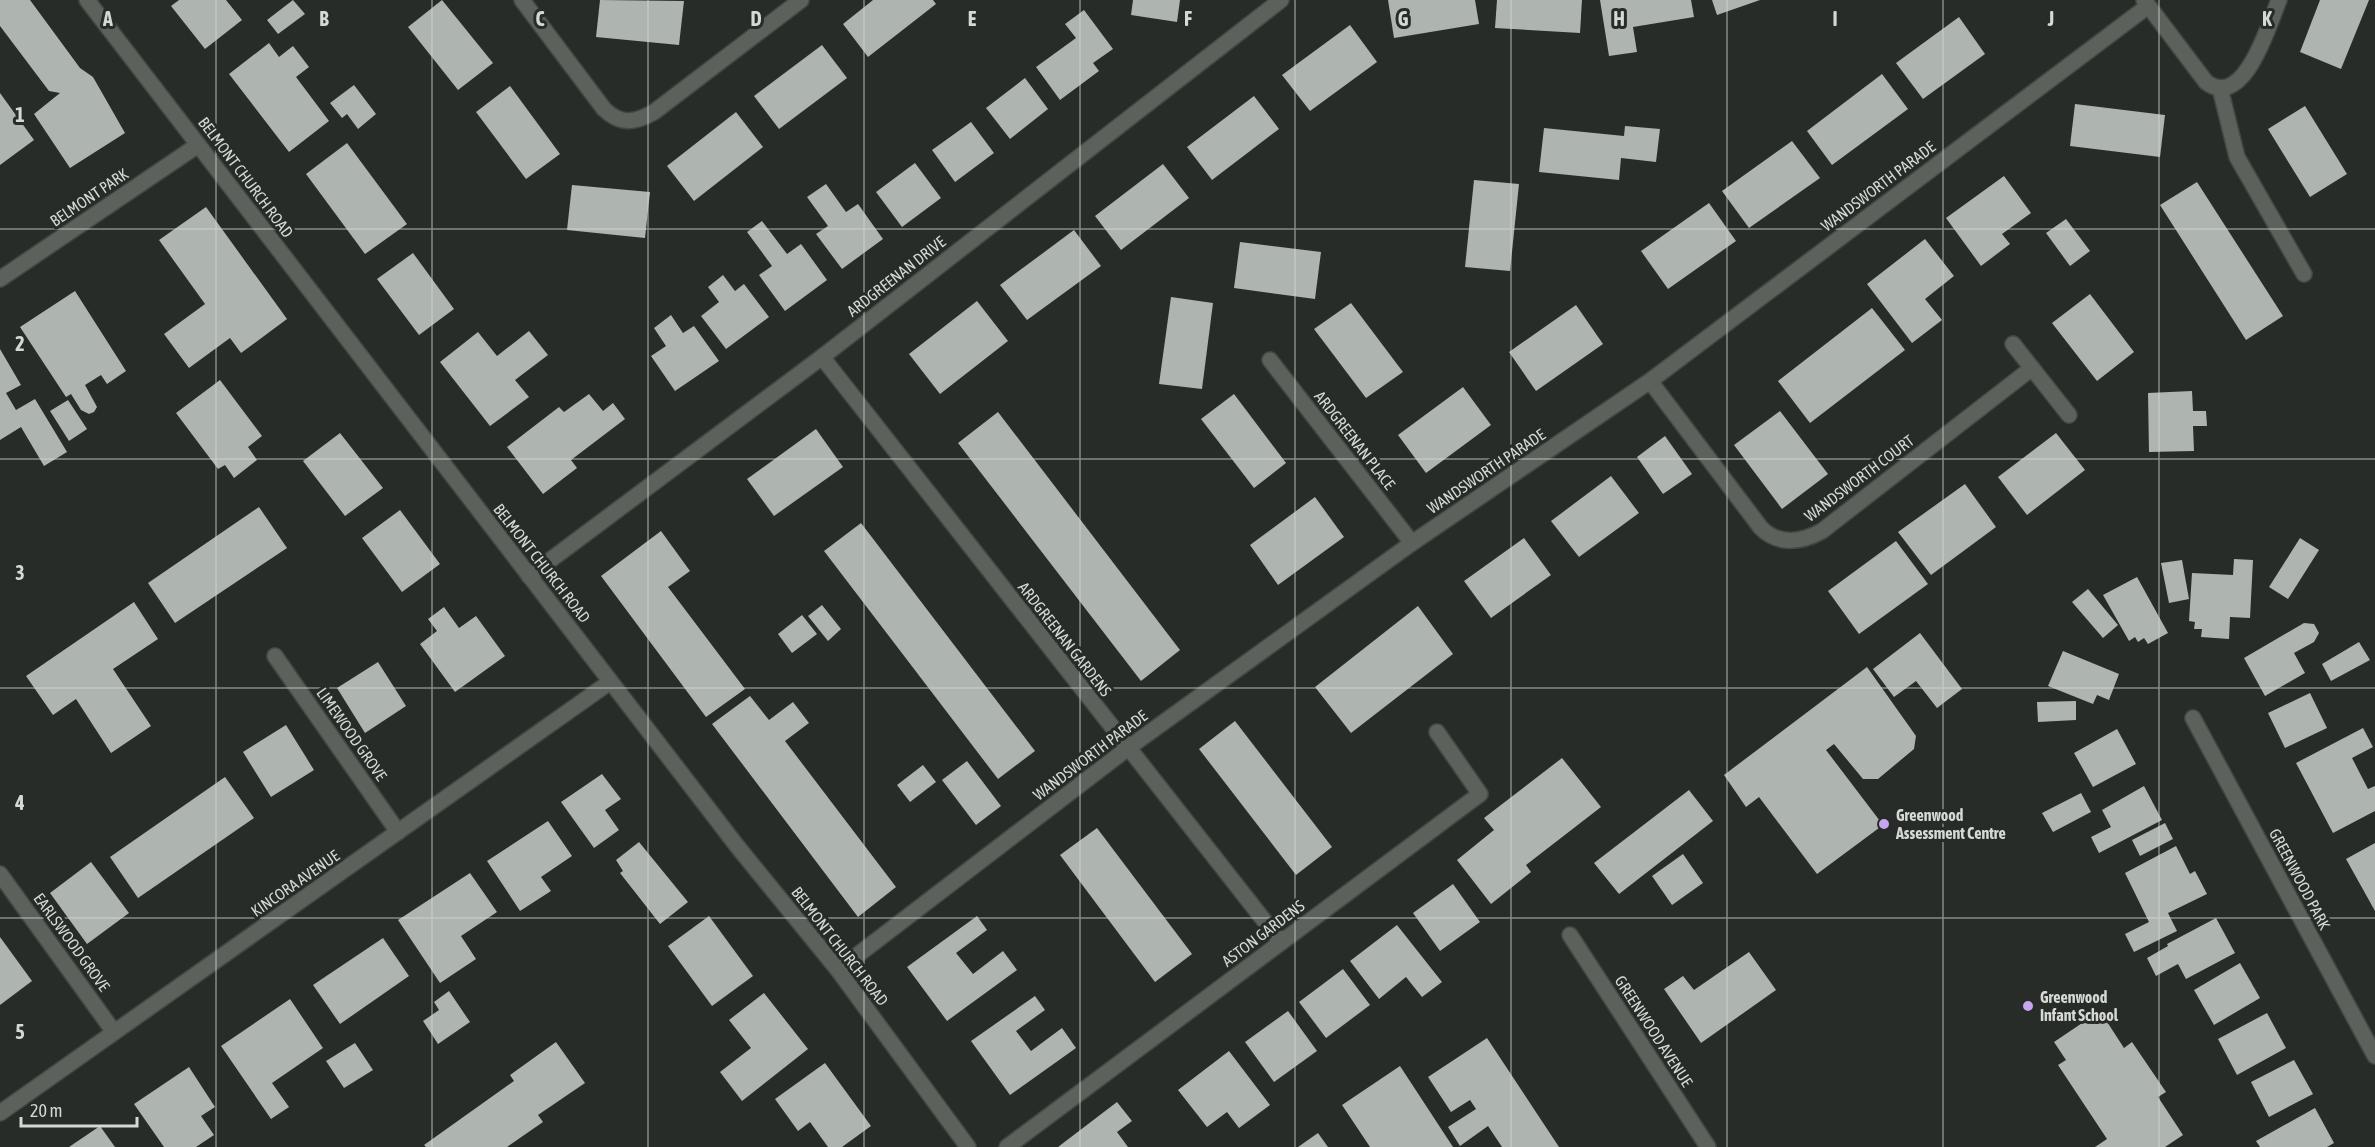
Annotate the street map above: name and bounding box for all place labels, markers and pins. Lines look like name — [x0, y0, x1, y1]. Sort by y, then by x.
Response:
place label: Greenwood Assessment Centre — [1895, 806, 2006, 842]
marker: Greenwood Assessment Centre — [1877, 817, 1891, 831]
place label: Greenwood Infant School — [2040, 988, 2119, 1024]
marker: Greenwood Infant School — [2021, 999, 2035, 1013]

